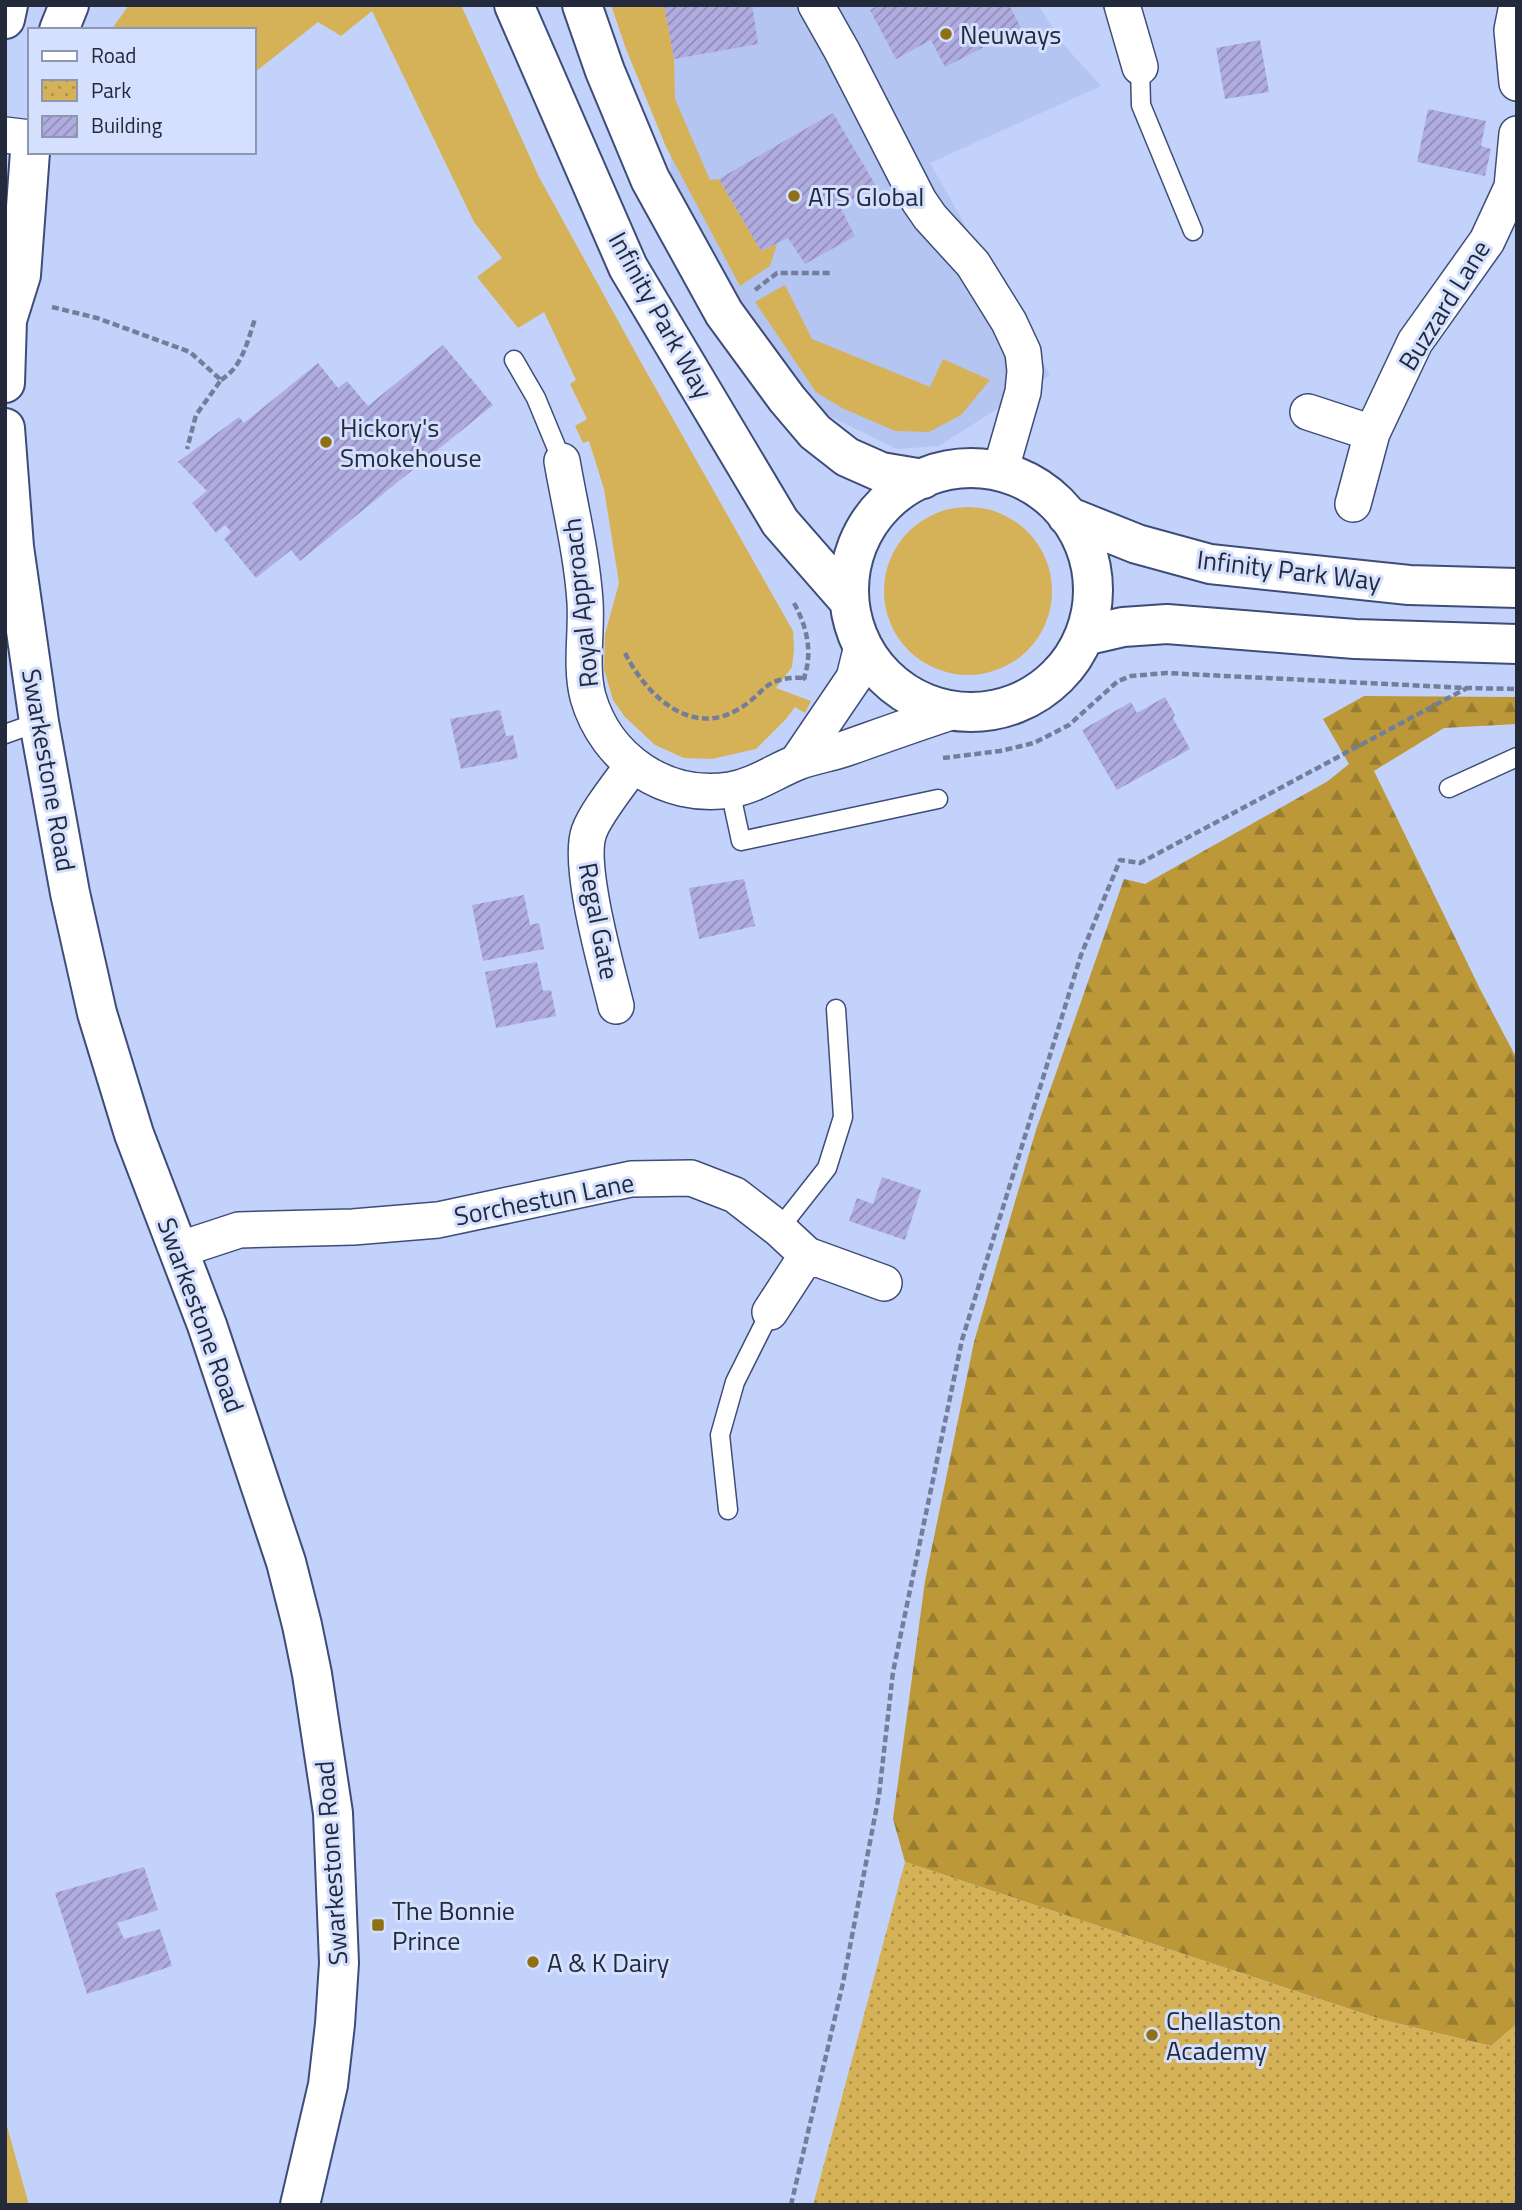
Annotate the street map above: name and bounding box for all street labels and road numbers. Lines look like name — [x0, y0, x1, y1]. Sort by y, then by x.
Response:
street label: Infinity Park Way — [599, 225, 723, 405]
street label: Buzzard Lane — [1388, 232, 1500, 378]
street label: Royal Approach — [552, 516, 608, 690]
street label: Infinity Park Way — [1195, 539, 1383, 601]
street label: Swarkestone Road — [12, 666, 86, 874]
street label: Regal Gate — [569, 859, 629, 983]
street label: Sorchestun Lane — [451, 1162, 637, 1236]
street label: Swarkestone Road — [148, 1212, 254, 1418]
street label: Swarkestone Road — [304, 1759, 358, 1967]

